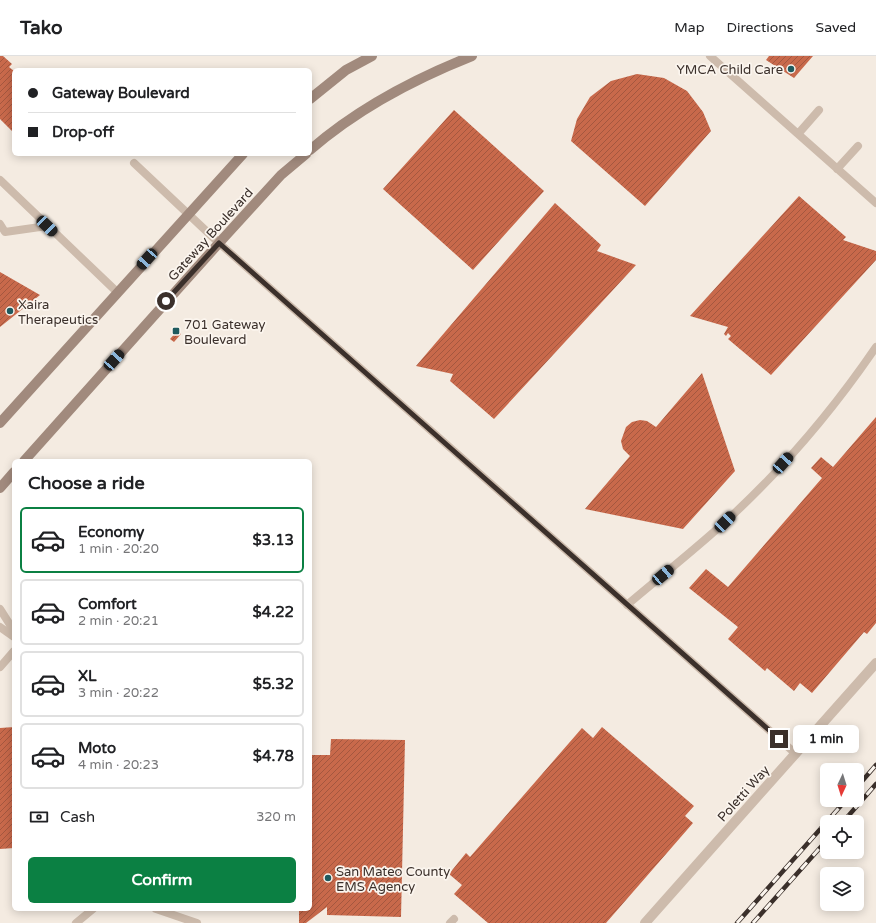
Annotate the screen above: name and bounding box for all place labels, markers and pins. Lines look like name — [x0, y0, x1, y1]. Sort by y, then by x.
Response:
place label: YMCA Child Care — [677, 62, 783, 78]
marker: YMCA Child Care — [786, 64, 796, 74]
place label: Xaira Therapeutics — [18, 297, 98, 328]
marker: Xaira Therapeutics — [5, 306, 15, 316]
place label: 701 Gateway Boulevard — [184, 317, 265, 348]
marker: 701 Gateway Boulevard — [171, 326, 181, 336]
place label: San Mateo County EMS Agency — [336, 864, 450, 895]
marker: San Mateo County EMS Agency — [323, 873, 333, 883]

